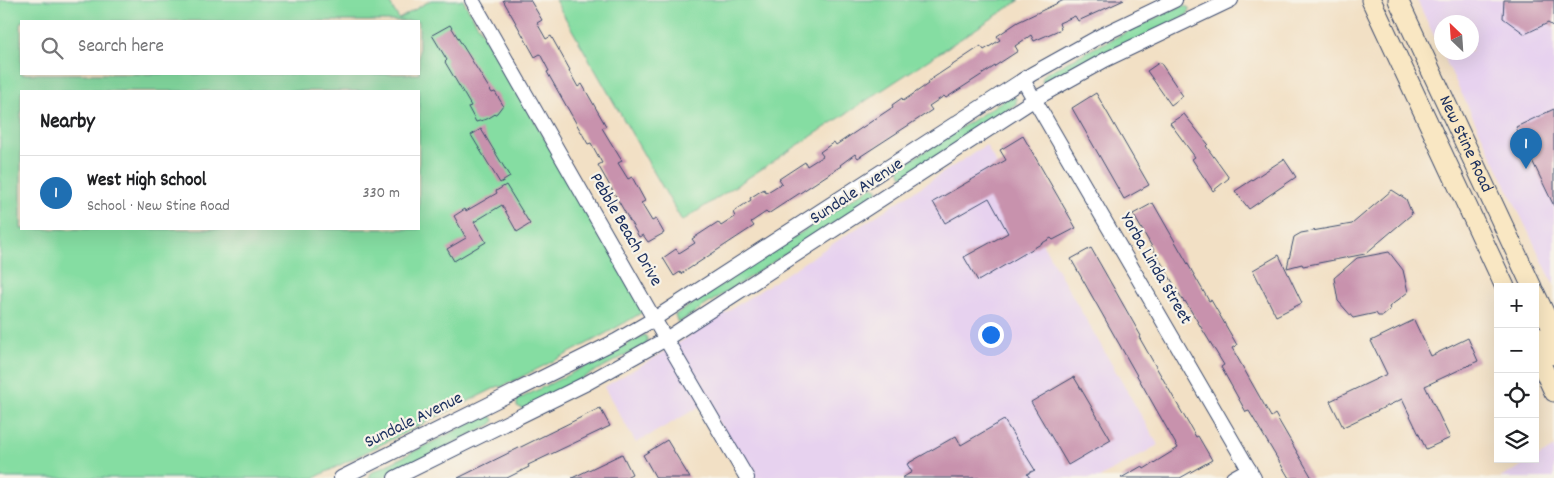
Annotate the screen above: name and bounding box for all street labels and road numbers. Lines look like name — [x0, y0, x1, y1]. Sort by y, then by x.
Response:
street label: New Stine Road — [1432, 91, 1499, 197]
street label: Sundale Avenue — [806, 152, 909, 231]
street label: Pebble Beach Drive — [582, 169, 668, 291]
street label: Yorba Linda Street — [1113, 208, 1197, 330]
street label: Sundale Avenue — [361, 386, 467, 456]

